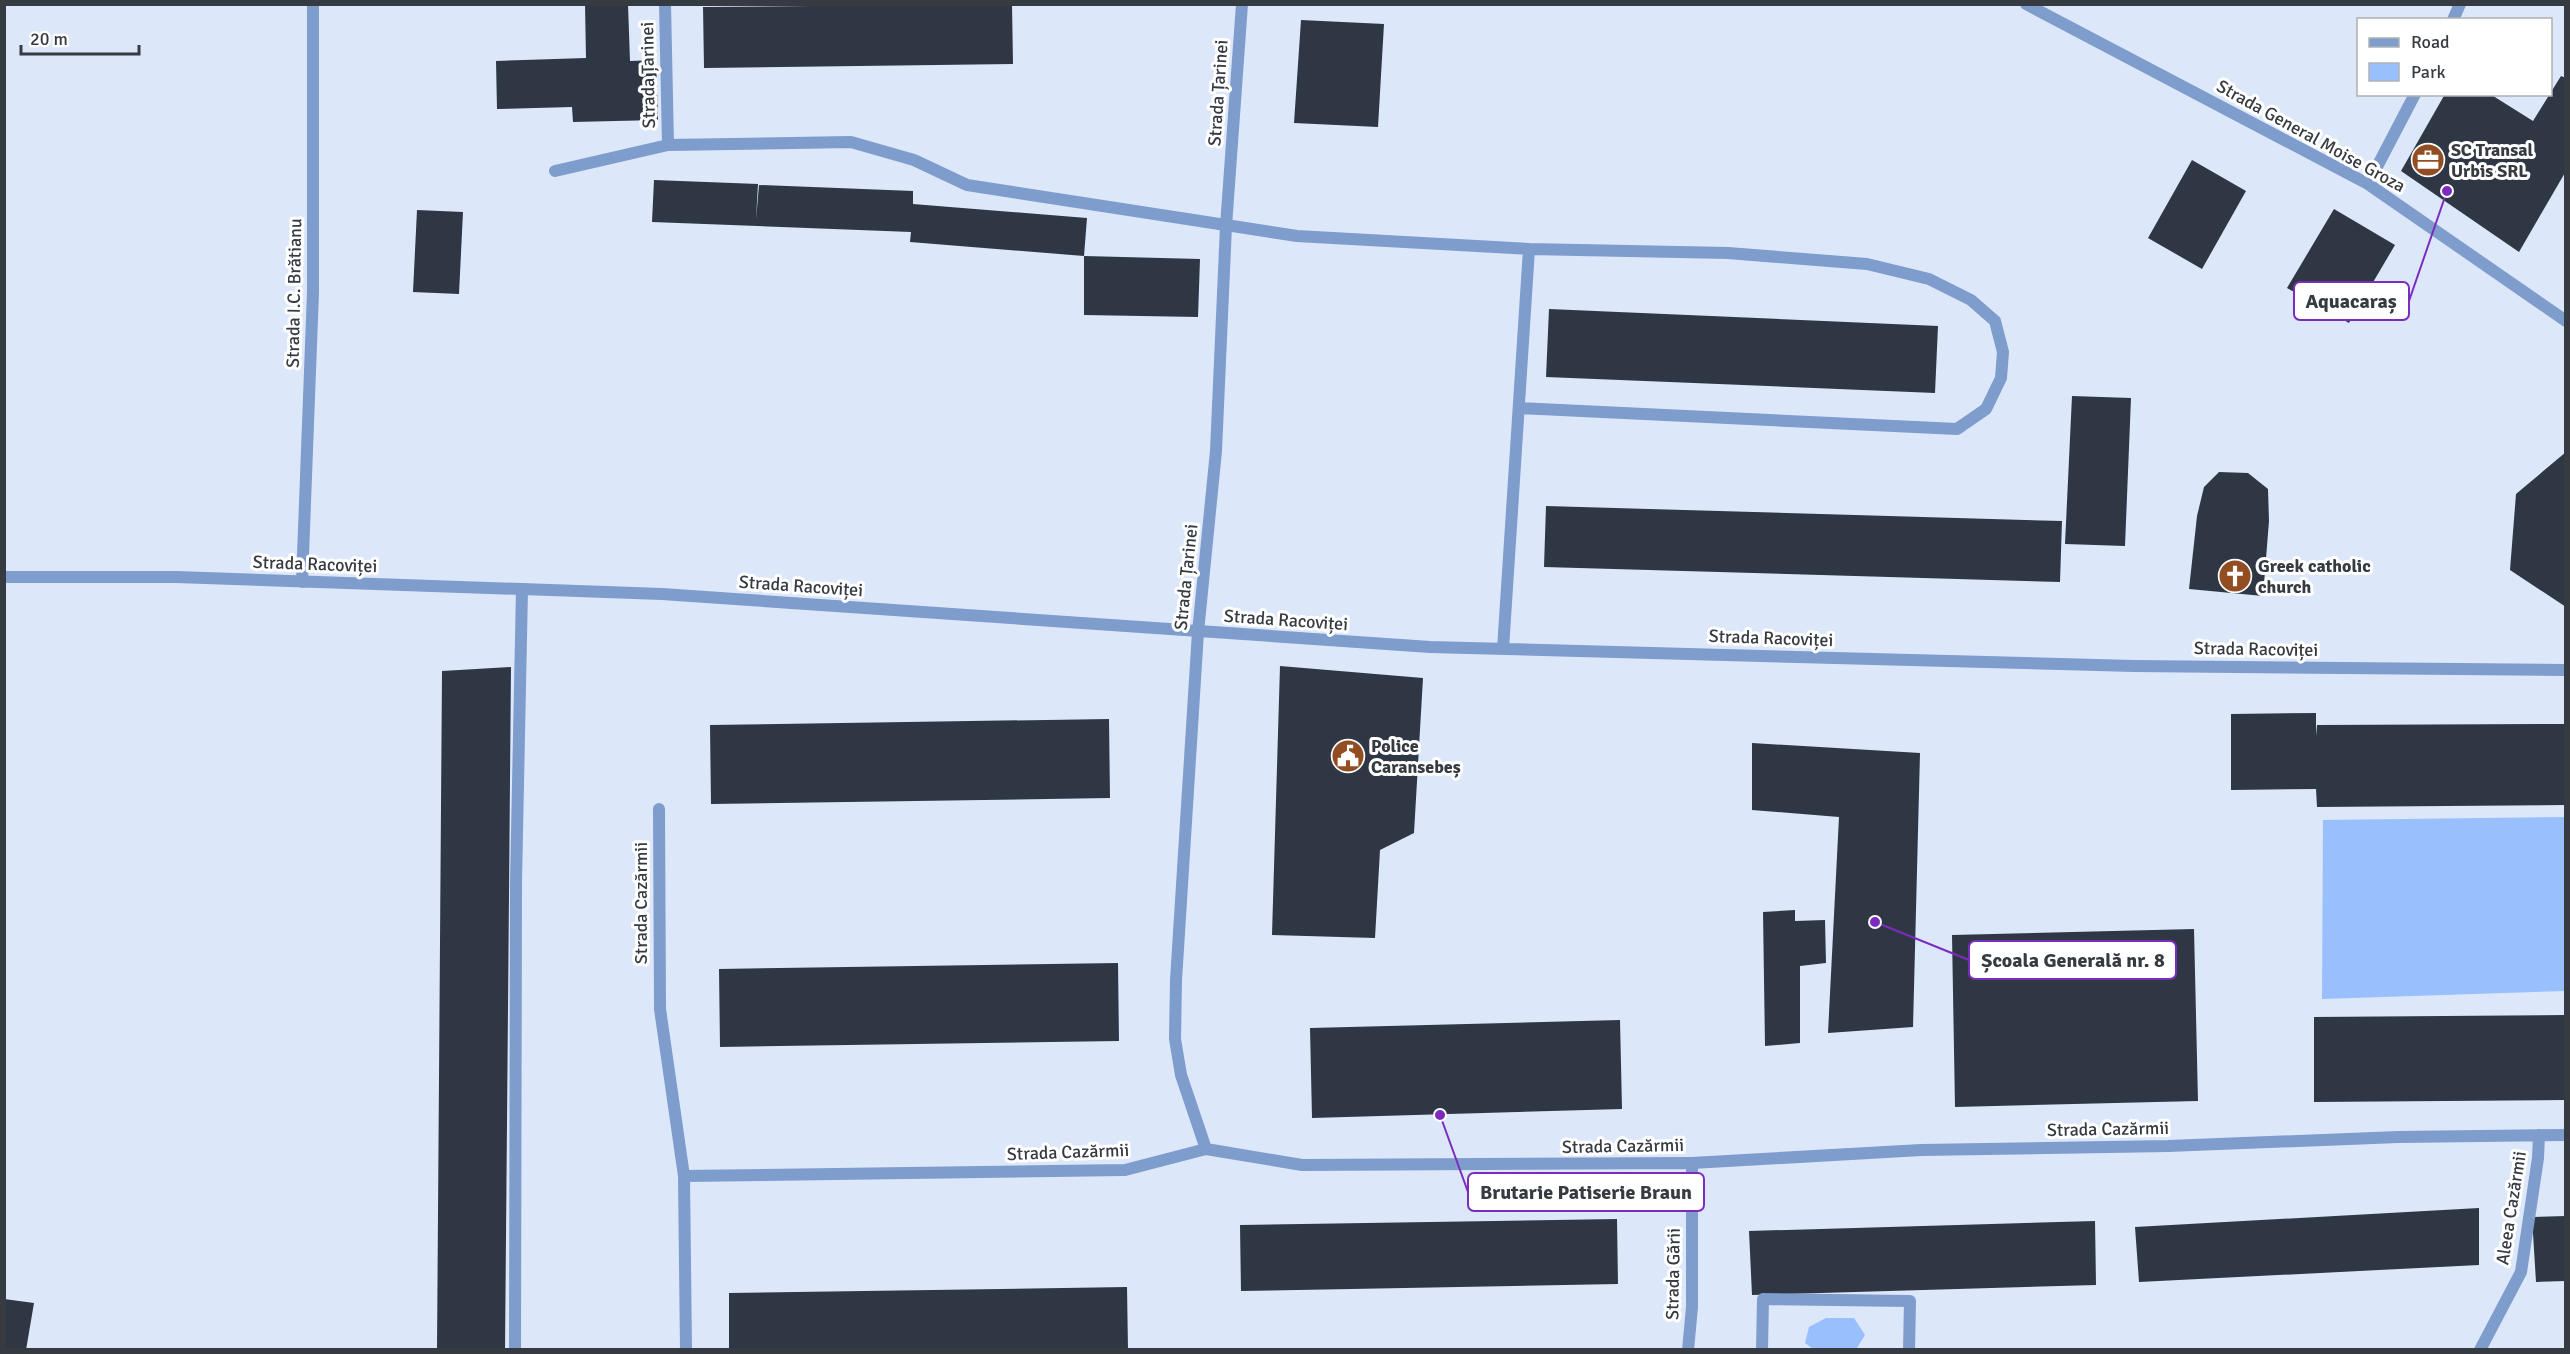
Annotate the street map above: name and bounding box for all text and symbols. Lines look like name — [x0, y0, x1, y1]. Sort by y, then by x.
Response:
scale bar — [21, 18, 140, 56]
legend — [2357, 18, 2552, 96]
street label: Strada Țarinei — [636, 21, 660, 129]
text: 20 m — [30, 28, 68, 50]
text: Road — [2411, 31, 2450, 53]
street label: Strada Țarinei — [1203, 39, 1233, 147]
text: Park — [2411, 61, 2446, 83]
street label: Strada General Moise Groza — [2213, 75, 2409, 197]
place label: SC Transal Urbis SRL — [2451, 139, 2533, 182]
office icon: SC Transal Urbis SRL — [2410, 142, 2446, 178]
street label: Strada I.C. Brătianu — [282, 218, 306, 368]
callout: Aquacaraș — [2294, 282, 2409, 320]
text: Aquacaraș — [2305, 289, 2397, 314]
street label: Strada Țarinei — [1169, 523, 1203, 631]
street label: Strada Racoviței — [252, 551, 378, 577]
place label: Greek catholic church — [2258, 555, 2371, 598]
church icon: Greek catholic church — [2217, 558, 2253, 594]
street label: Strada Racoviței — [738, 571, 864, 601]
street label: Strada Racoviței — [1223, 605, 1349, 635]
street label: Strada Racoviței — [1708, 625, 1834, 651]
street label: Strada Racoviței — [2194, 637, 2318, 661]
place label: Police Caransebeș — [1371, 735, 1461, 778]
public building icon: Police Caransebeș — [1330, 738, 1366, 774]
street label: Strada Cazărmii — [630, 842, 652, 964]
callout: Școala Generală nr. 8 — [1969, 941, 2176, 979]
text: Școala Generală nr. 8 — [1981, 948, 2165, 973]
street label: Strada Cazărmii — [2047, 1117, 2169, 1141]
street label: Strada Cazărmii — [1562, 1134, 1684, 1158]
street label: Strada Cazărmii — [1007, 1139, 1129, 1165]
street label: Aleea Cazărmii — [2491, 1150, 2531, 1266]
callout: Brutarie Patiserie Braun — [1468, 1173, 1704, 1211]
text: Brutarie Patiserie Braun — [1480, 1180, 1692, 1205]
street label: Strada Gării — [1661, 1228, 1685, 1320]

